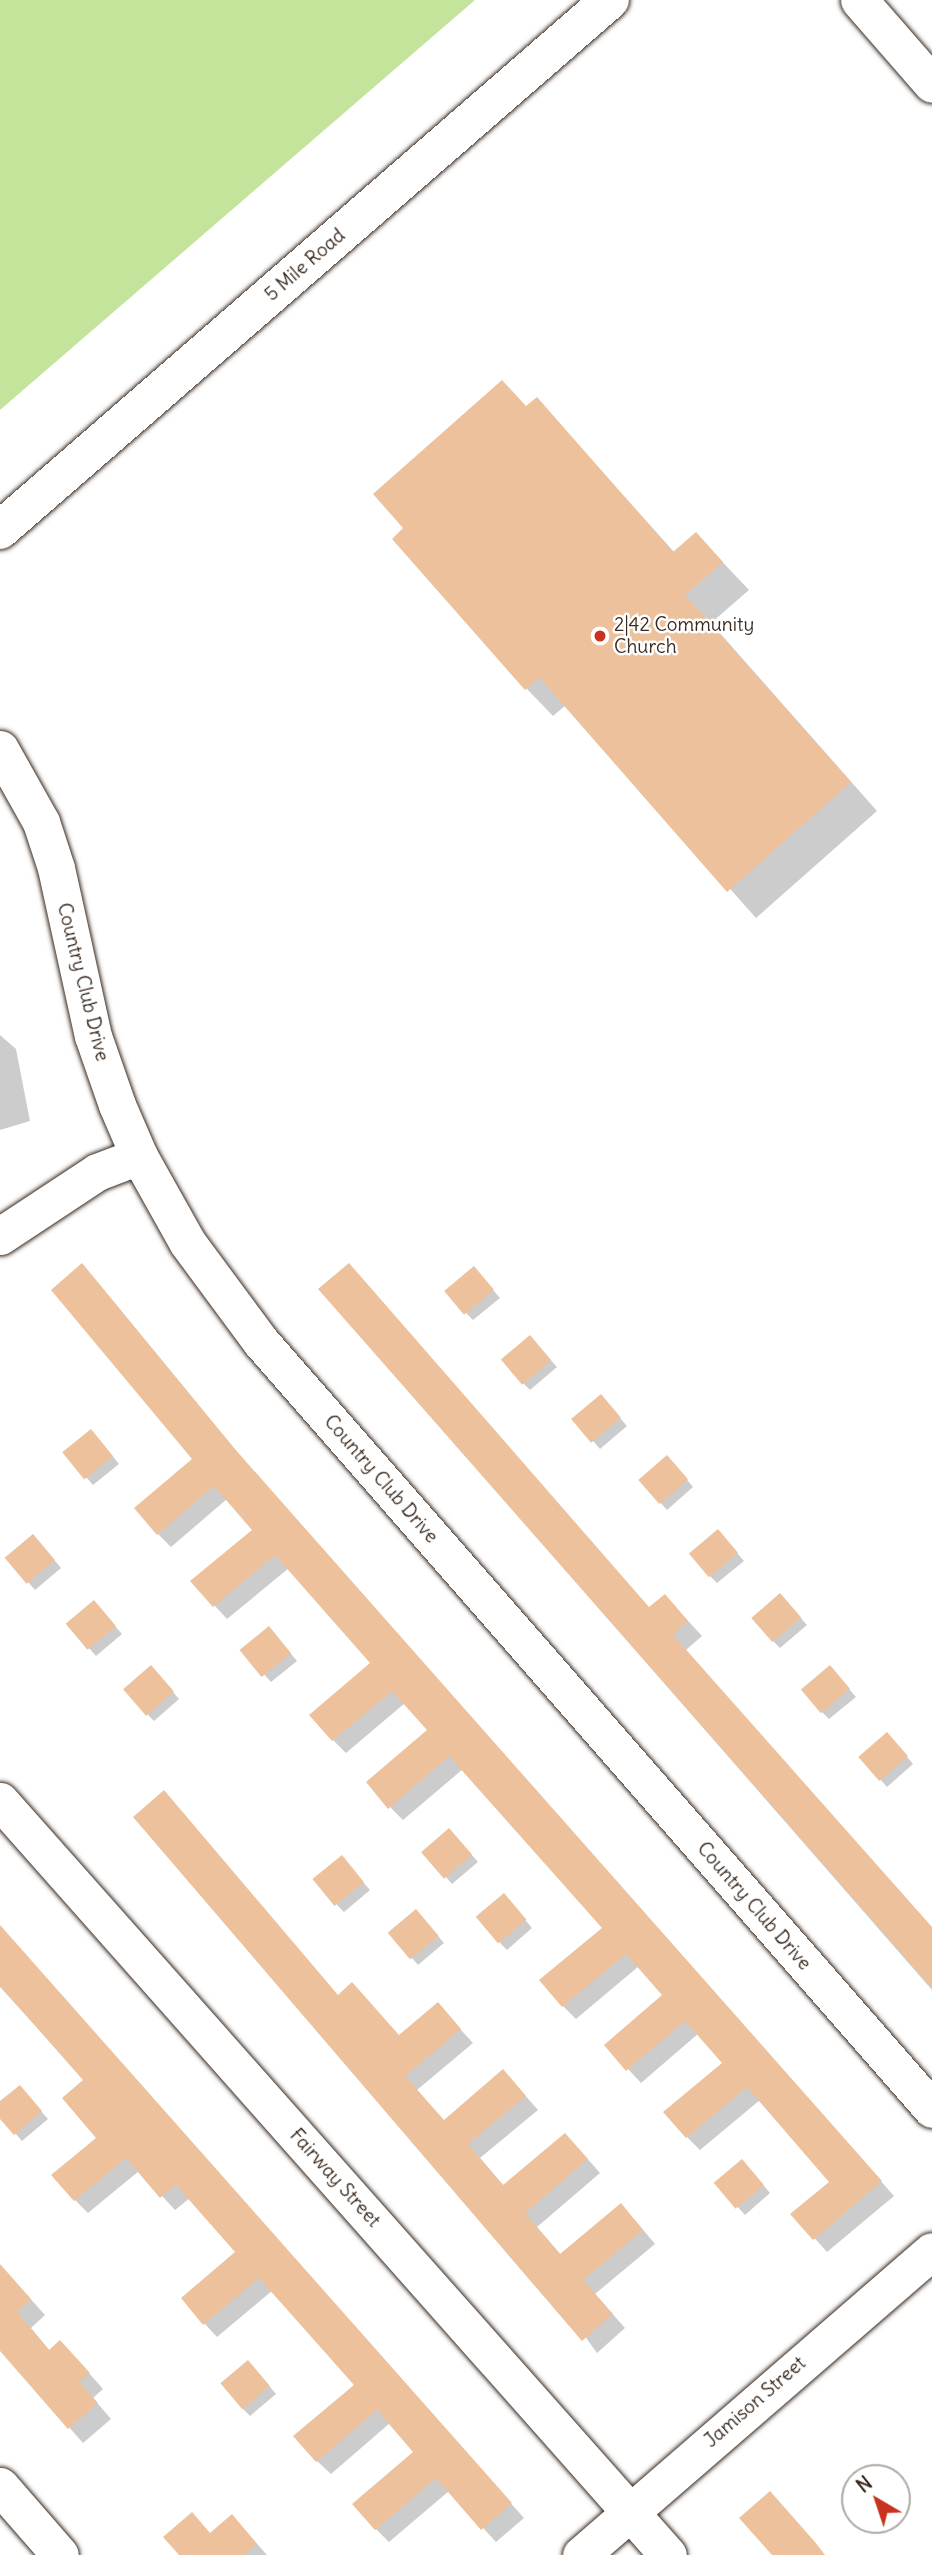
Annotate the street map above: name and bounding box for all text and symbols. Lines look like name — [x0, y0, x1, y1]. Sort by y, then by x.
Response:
street label: 5 Mile Road — [260, 224, 350, 306]
place label: 2|42 Community Church — [614, 614, 754, 658]
marker: 2|42 Community Church — [592, 628, 608, 644]
street label: Country Club Drive — [52, 901, 114, 1063]
street label: Country Club Drive — [319, 1410, 443, 1548]
street label: Country Club Drive — [692, 1837, 816, 1975]
street label: Fairway Street — [285, 2124, 385, 2232]
street label: Jamison Street — [700, 2352, 810, 2452]
north arrow — [841, 2464, 911, 2534]
text: N — [851, 2471, 877, 2498]

